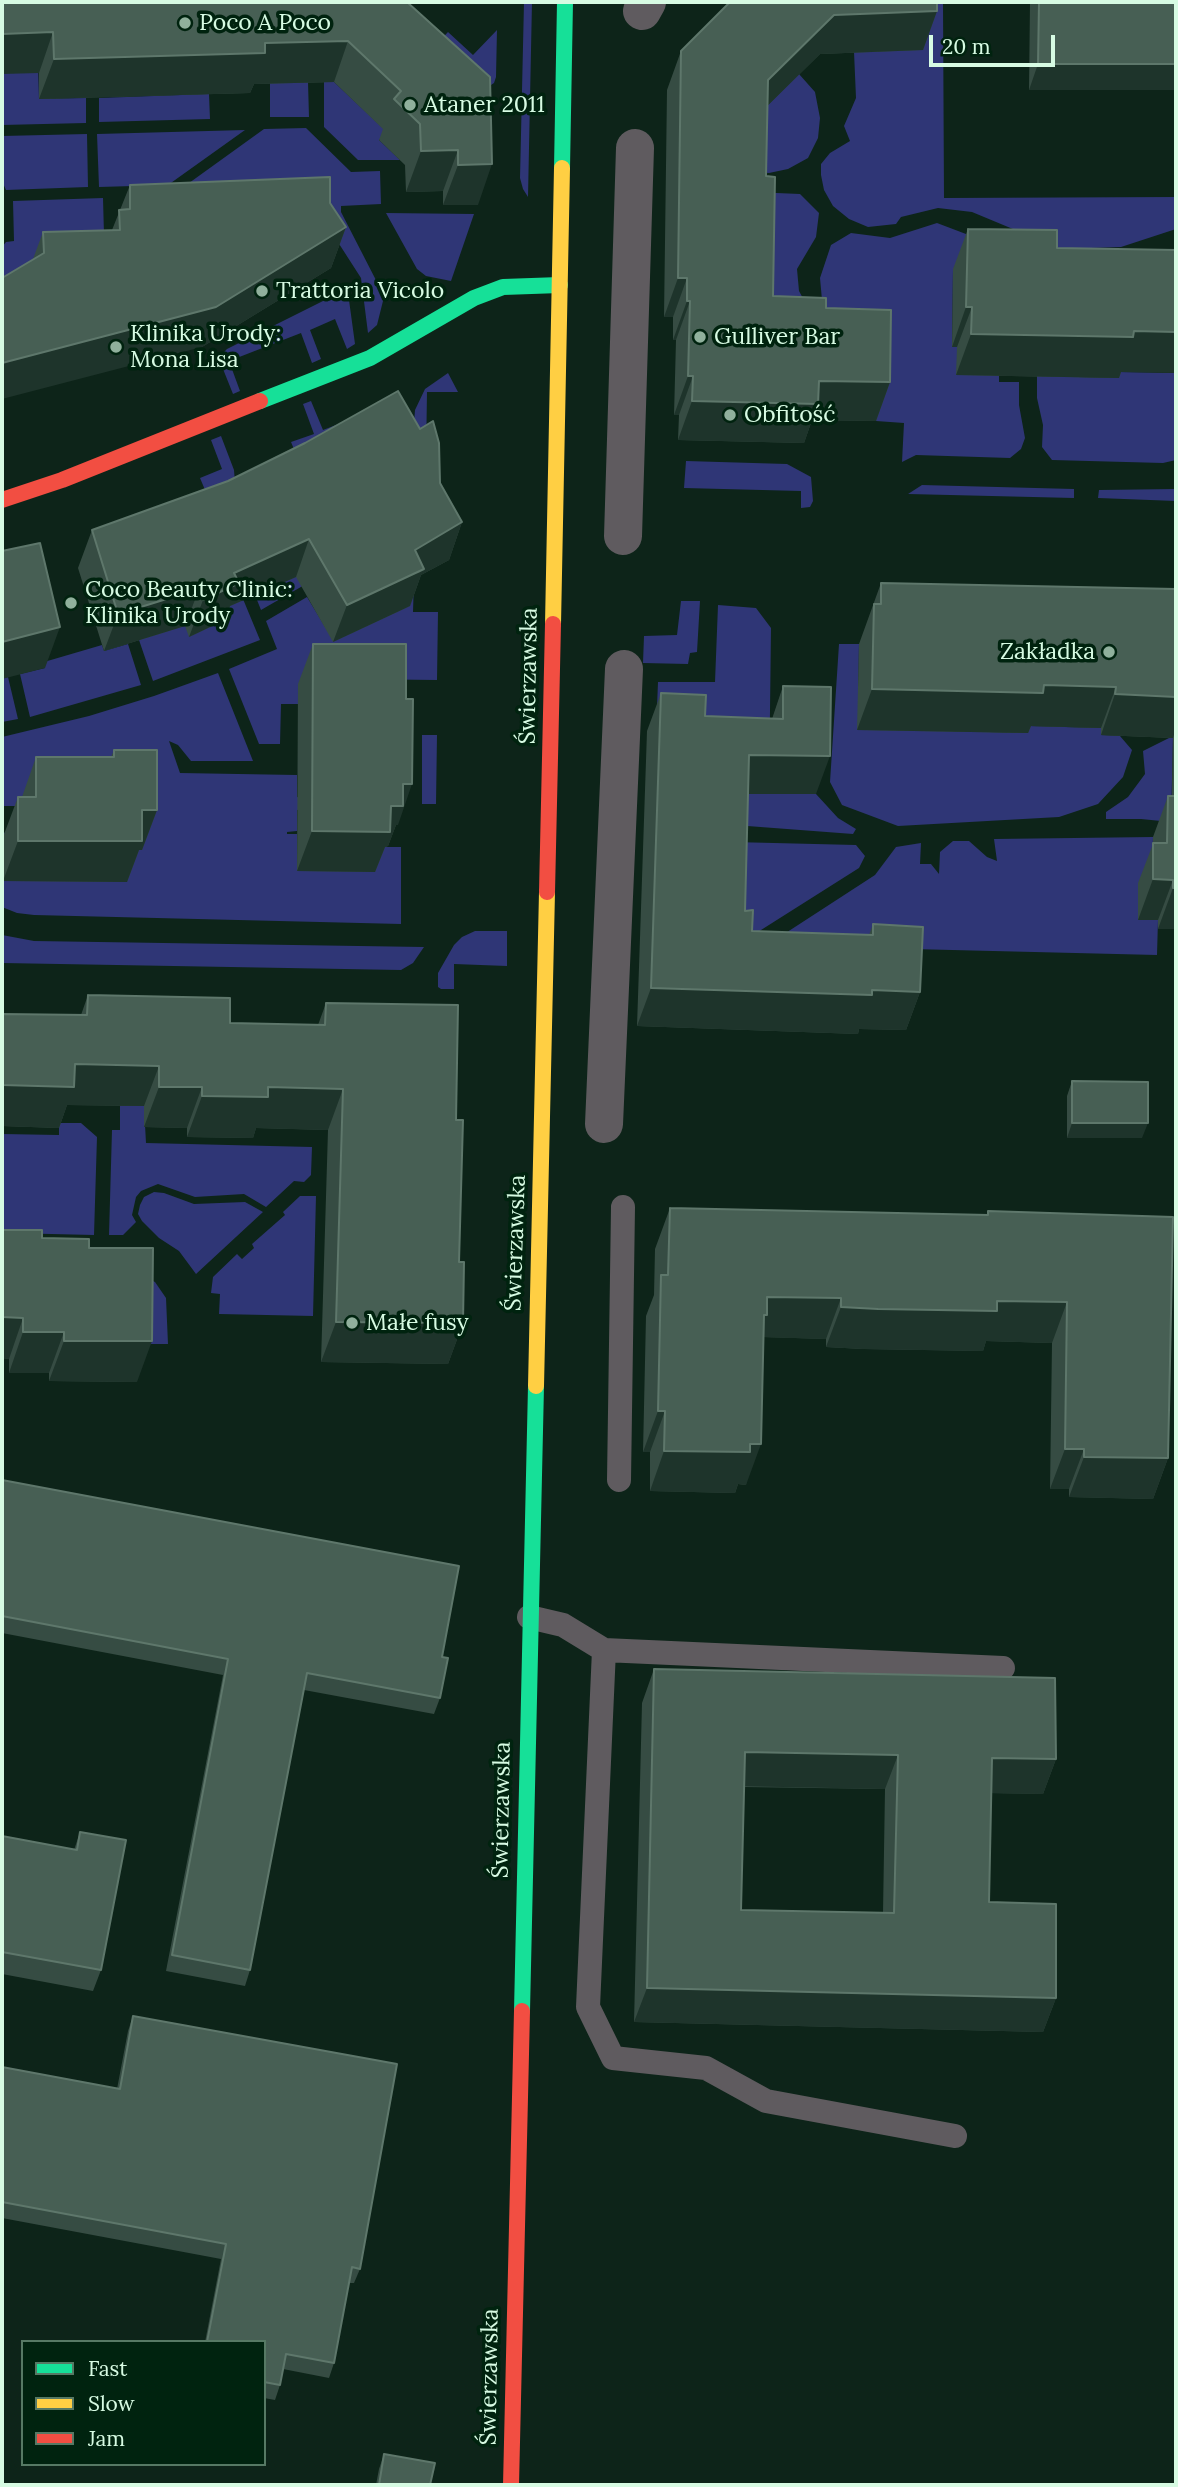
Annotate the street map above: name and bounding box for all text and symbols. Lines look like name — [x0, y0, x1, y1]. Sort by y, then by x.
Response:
place label: Poco A Poco — [199, 9, 331, 37]
marker: Poco A Poco — [177, 15, 193, 31]
scale bar — [933, 21, 1059, 65]
text: 20 m — [942, 33, 991, 60]
place label: Ataner 2011 — [424, 91, 545, 119]
marker: Ataner 2011 — [402, 97, 418, 113]
place label: Trattoria Vicolo — [276, 277, 444, 305]
marker: Trattoria Vicolo — [254, 283, 270, 299]
place label: Klinika Urody: Mona Lisa — [130, 320, 281, 374]
place label: Gulliver Bar — [714, 323, 840, 351]
marker: Gulliver Bar — [692, 329, 708, 345]
marker: Klinika Urody: Mona Lisa — [108, 339, 124, 355]
place label: Obfitość — [744, 401, 835, 429]
marker: Obfitość — [722, 407, 738, 423]
place label: Coco Beauty Clinic: Klinika Urody — [85, 576, 293, 630]
marker: Coco Beauty Clinic: Klinika Urody — [63, 595, 79, 611]
street label: Świerzawska — [514, 607, 544, 745]
place label: Zakładka — [1000, 638, 1095, 666]
marker: Zakładka — [1101, 644, 1117, 660]
street label: Świerzawska — [500, 1174, 532, 1312]
place label: Małe fusy — [366, 1309, 469, 1337]
marker: Małe fusy — [344, 1315, 360, 1331]
street label: Świerzawska — [487, 1741, 517, 1879]
street label: Świerzawska — [475, 2308, 505, 2446]
legend — [21, 2340, 266, 2466]
text: Fast — [88, 2355, 127, 2382]
text: Slow — [88, 2390, 135, 2417]
text: Jam — [88, 2425, 125, 2452]

